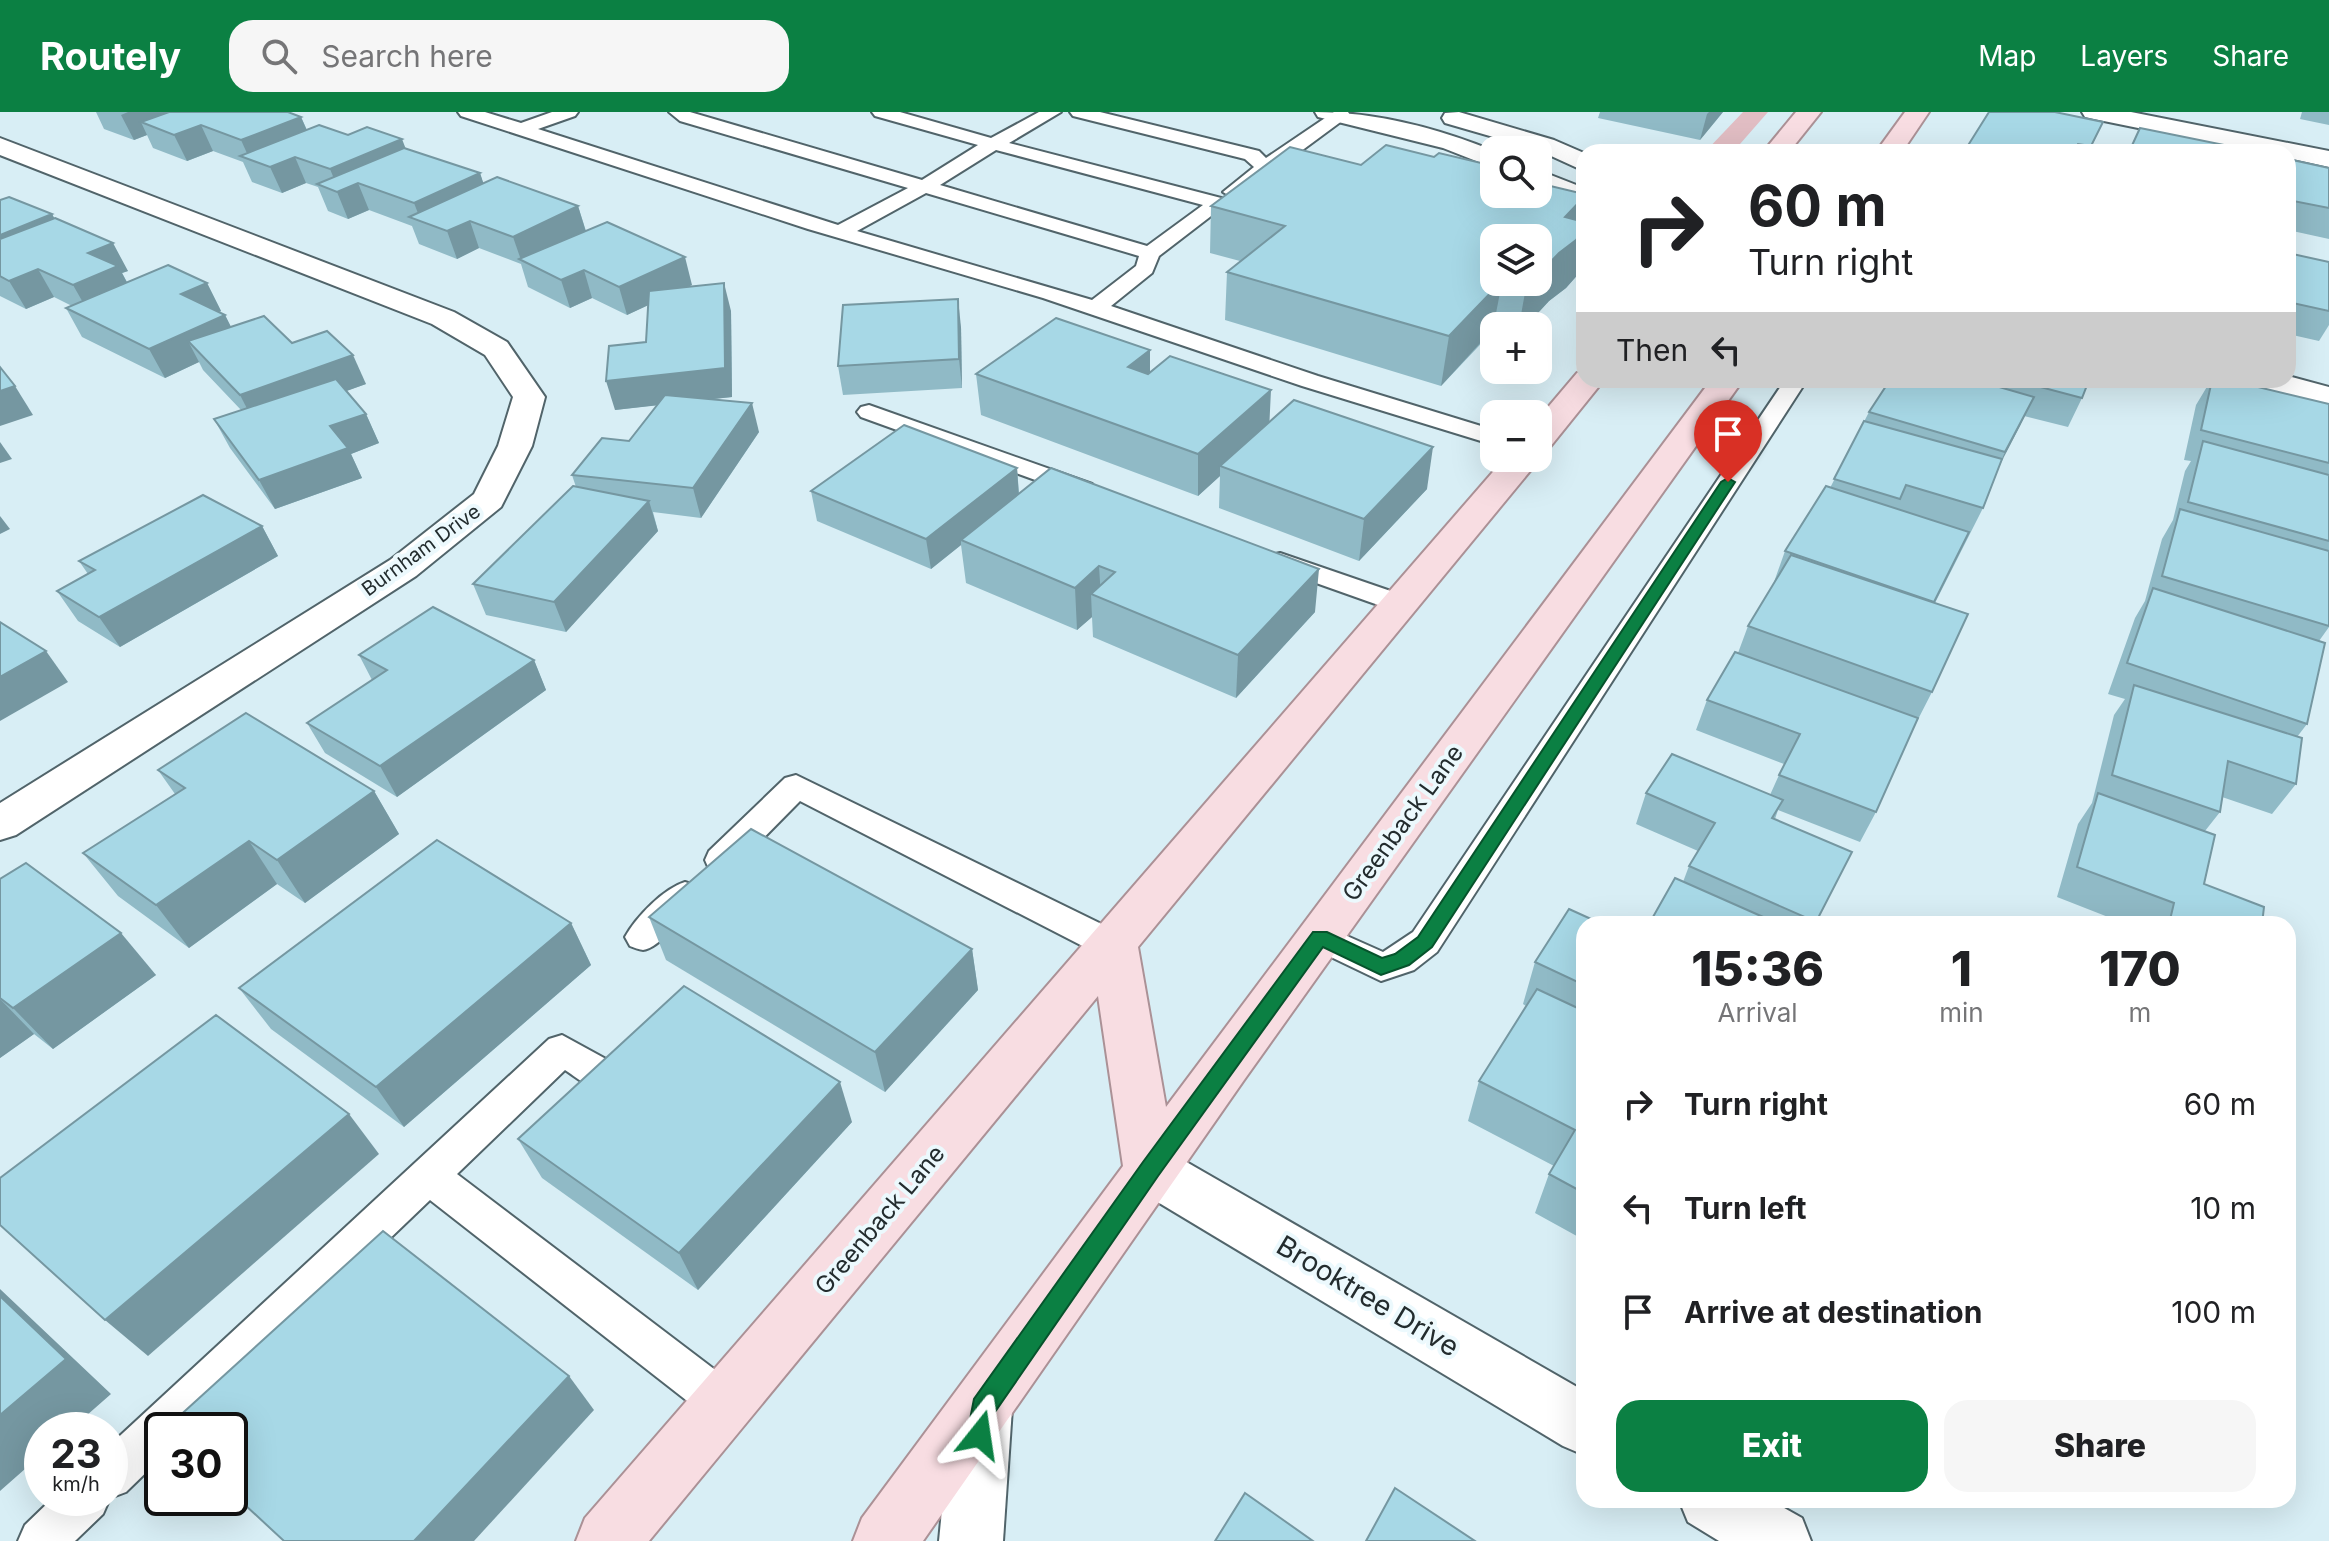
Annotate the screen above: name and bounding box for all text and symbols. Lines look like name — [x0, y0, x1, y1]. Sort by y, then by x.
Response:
search box — [229, 20, 789, 92]
text: Routely — [40, 33, 181, 79]
icon: search — [257, 34, 301, 78]
text: Search here — [321, 38, 493, 74]
text: Map — [1978, 39, 2036, 73]
text: Layers — [2080, 39, 2168, 73]
text: Share — [2212, 39, 2289, 73]
map controls — [1480, 136, 1552, 472]
button: search — [1480, 136, 1552, 208]
text: 60 m — [1748, 172, 1887, 240]
icon: right — [1616, 176, 1720, 280]
button: layers — [1480, 224, 1552, 296]
text: Turn right — [1748, 240, 1913, 284]
button: + — [1480, 312, 1552, 384]
icon: left — [1704, 328, 1748, 372]
text: Then — [1616, 332, 1688, 368]
button: − — [1480, 400, 1552, 472]
pin — [1694, 400, 1762, 482]
icon: arrive — [1706, 412, 1750, 456]
street label: Burnham Drive — [357, 499, 485, 601]
street label: Greenback Lane — [1336, 739, 1469, 906]
text: 15:36 — [1691, 939, 1824, 998]
text: 1 — [1951, 939, 1972, 998]
text: 170 — [2099, 939, 2181, 998]
text: Arrival — [1718, 997, 1798, 1028]
text: min — [1939, 997, 1984, 1028]
text: m — [2128, 997, 2151, 1028]
icon: right — [1616, 1082, 1660, 1126]
text: Turn right — [1684, 1086, 1828, 1122]
text: 60 m — [2184, 1086, 2256, 1122]
street label: Greenback Lane — [809, 1139, 950, 1300]
icon: left — [1616, 1186, 1660, 1230]
text: Turn left — [1684, 1190, 1806, 1226]
text: 10 m — [2190, 1190, 2256, 1226]
street label: Brooktree Drive — [1271, 1228, 1465, 1364]
icon: arrive — [1616, 1290, 1660, 1334]
text: Arrive at destination — [1684, 1294, 1982, 1330]
text: 100 m — [2171, 1294, 2256, 1330]
position arrow — [938, 1393, 1022, 1477]
button: Exit — [1616, 1400, 1928, 1492]
button: Share — [1944, 1400, 2256, 1492]
speed limit sign: 30 — [144, 1412, 248, 1516]
text: 23 — [50, 1429, 102, 1478]
text: km/h — [52, 1472, 100, 1496]

